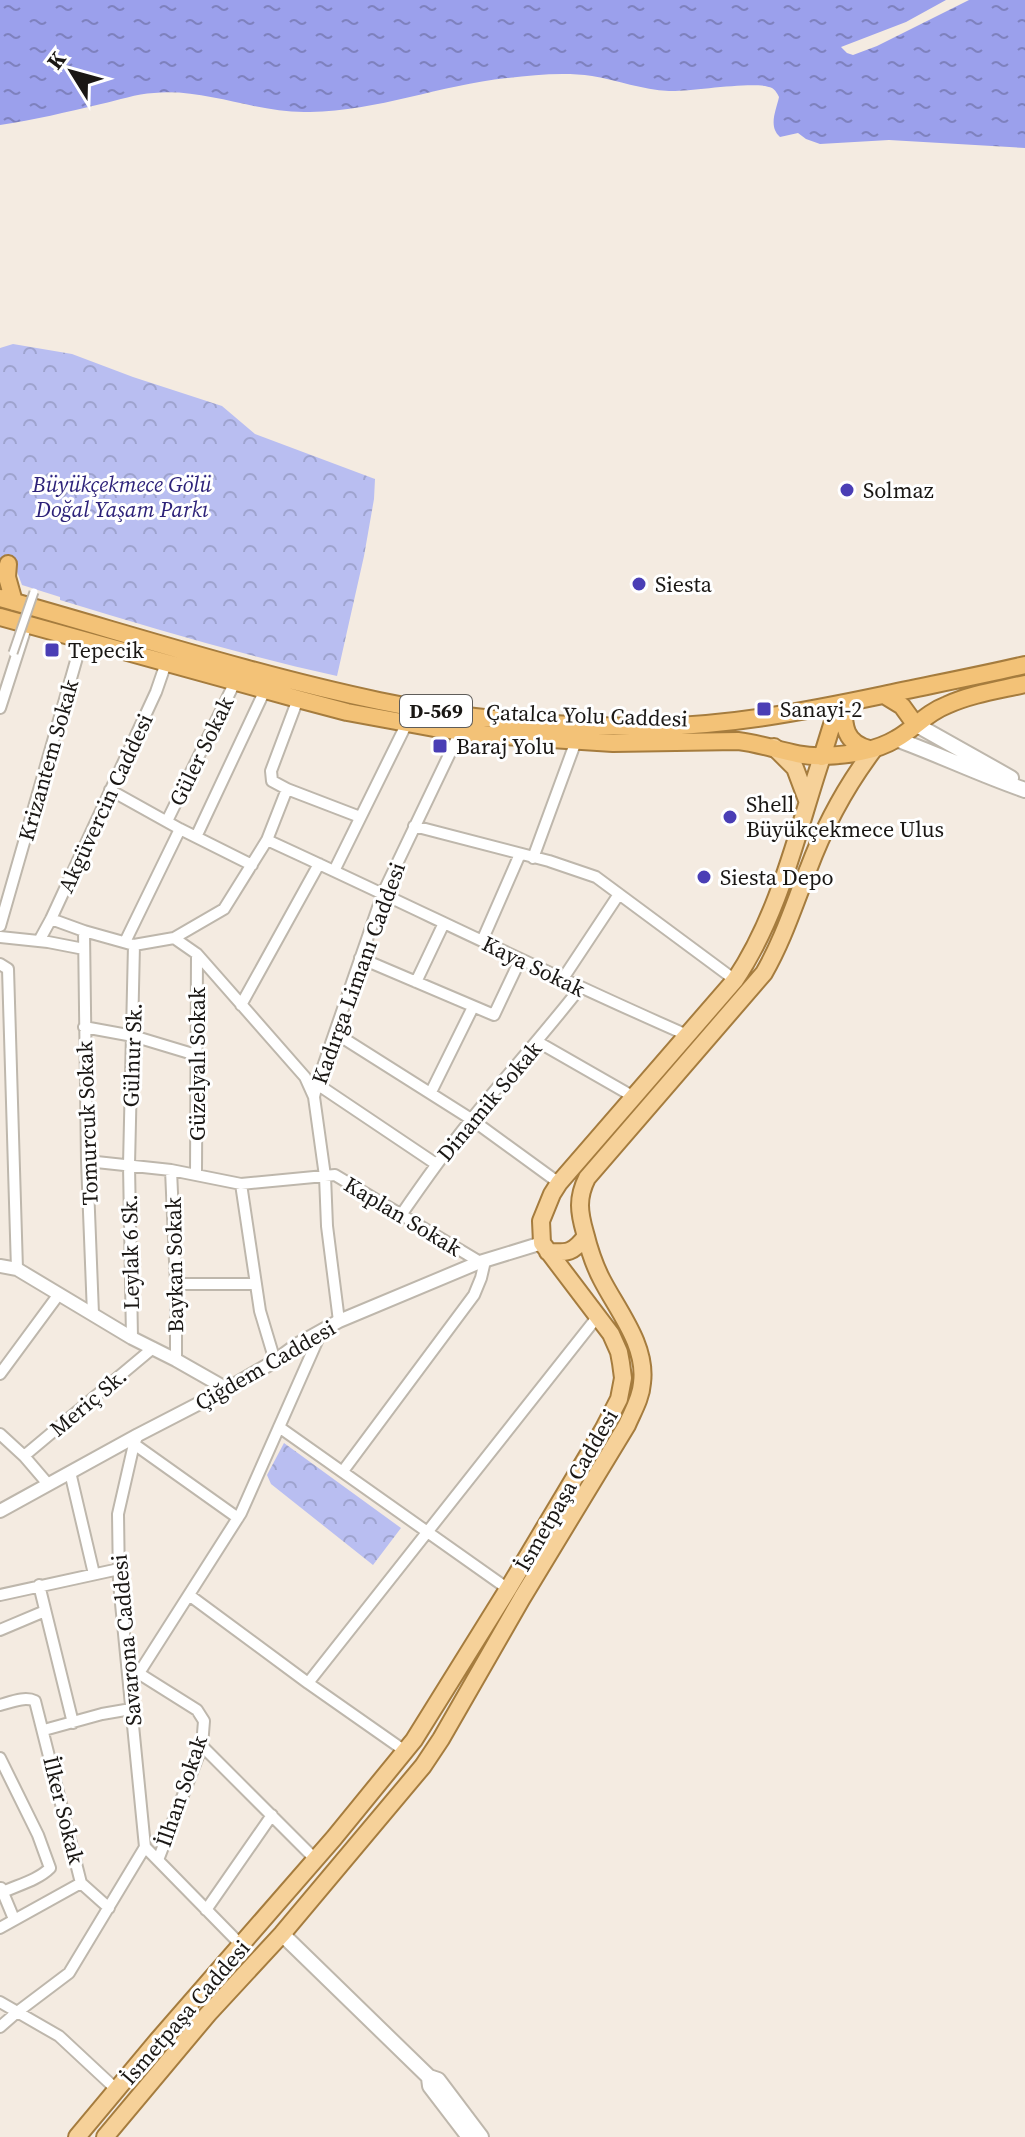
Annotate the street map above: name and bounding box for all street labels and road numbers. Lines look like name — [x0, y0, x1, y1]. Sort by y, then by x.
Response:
street label: Krizantem Sokak — [11, 675, 86, 844]
street label: Güler Sokak — [162, 690, 241, 811]
road number: D-569 — [400, 695, 472, 727]
street label: Çatalca Yolu Caddesi — [486, 696, 688, 734]
street label: Akgüvercin Caddesi — [50, 709, 160, 897]
street label: Kadırga Limanı Caddesi — [304, 858, 412, 1088]
street label: Kaya Sokak — [478, 928, 591, 1004]
street label: Güzelyalı Sokak — [182, 986, 212, 1141]
street label: Gülnur Sk. — [115, 1002, 149, 1108]
street label: Dinamik Sokak — [430, 1034, 549, 1168]
street label: Tomurcuk Sokak — [69, 1039, 105, 1206]
street label: Kaplan Sokak — [339, 1169, 468, 1263]
street label: Leylak 6 Sk. — [114, 1194, 146, 1310]
street label: Baykan Sokak — [158, 1196, 190, 1333]
street label: Çiğdem Caddesi — [189, 1313, 341, 1417]
street label: Meriç Sk. — [43, 1361, 133, 1443]
street label: İsmetpaşa Caddesi — [507, 1403, 625, 1577]
street label: Savarona Caddesi — [104, 1553, 148, 1727]
street label: İlhan Sokak — [148, 1730, 214, 1851]
street label: İlker Sokak — [36, 1753, 92, 1868]
street label: İsmetpaşa Caddesi — [114, 1933, 256, 2091]

